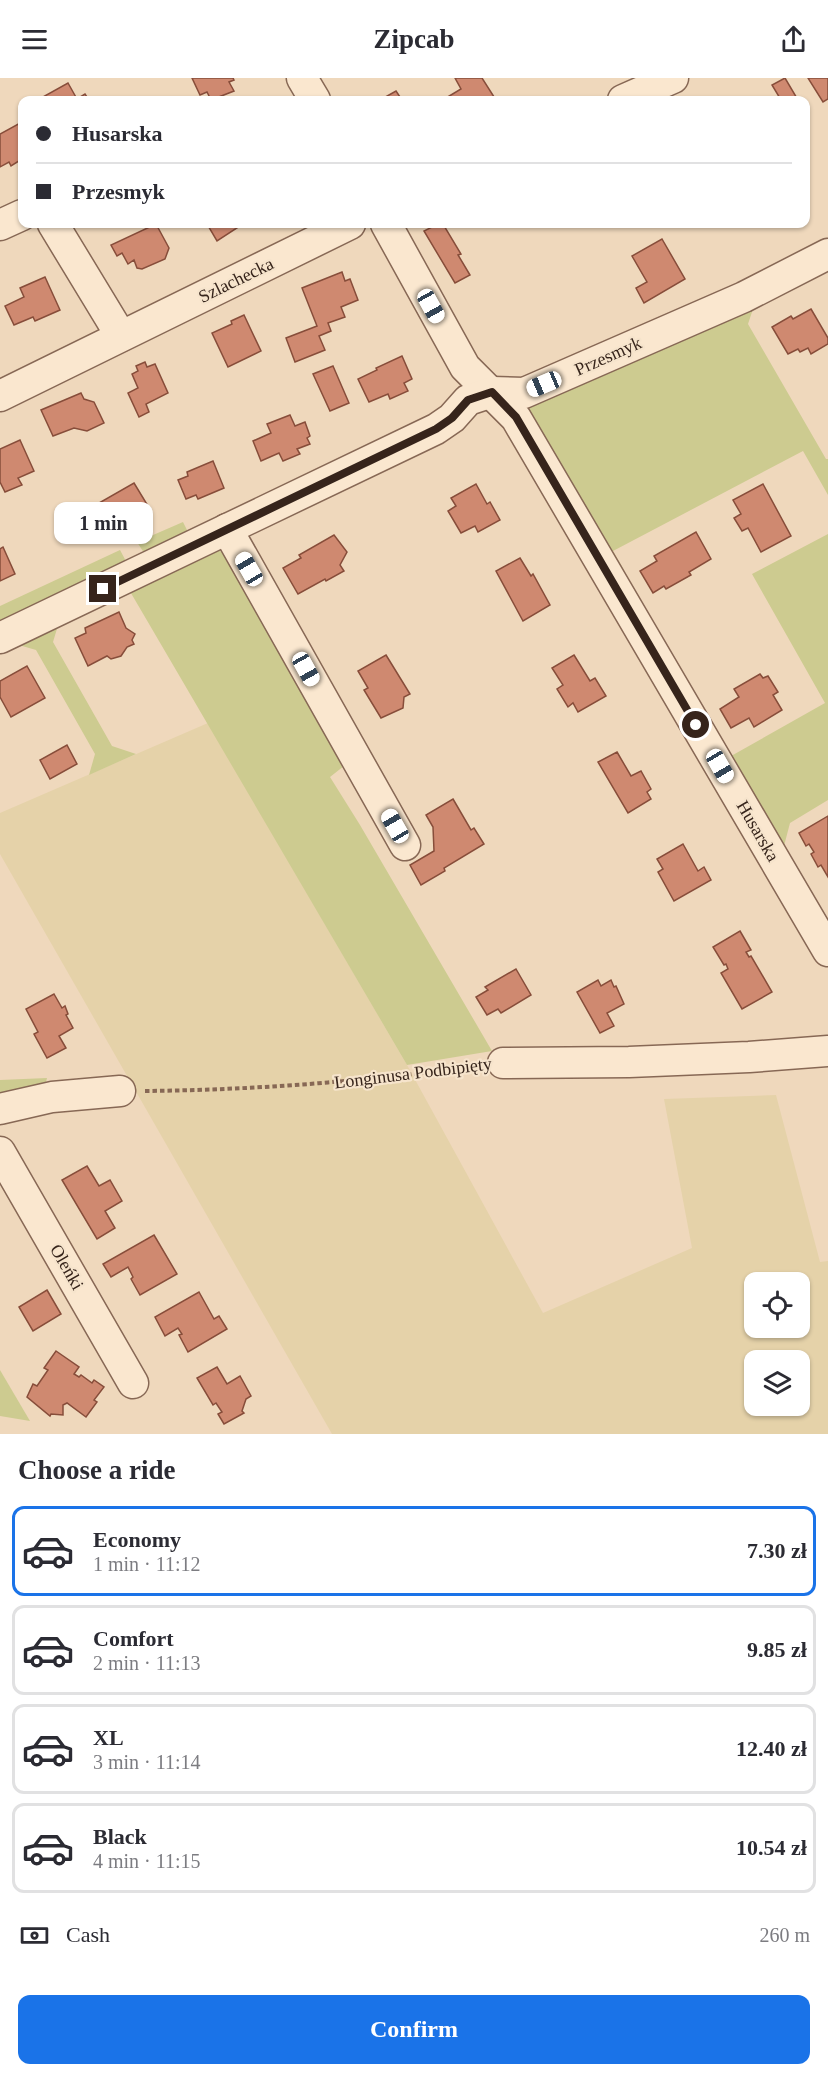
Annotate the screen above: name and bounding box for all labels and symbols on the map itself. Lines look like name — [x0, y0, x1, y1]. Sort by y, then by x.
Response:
street label: Szlachecka — [195, 253, 277, 307]
car — [414, 286, 448, 326]
street label: Przesmyk — [572, 332, 644, 380]
car — [524, 369, 564, 399]
callout: 1 min — [54, 502, 152, 544]
car — [232, 549, 266, 589]
route end — [89, 575, 116, 602]
car — [289, 649, 323, 689]
route start — [682, 711, 709, 738]
car — [703, 746, 737, 786]
street label: Husarska — [733, 797, 783, 865]
car — [378, 806, 412, 846]
street label: Longinusa Podbipięty — [333, 1053, 493, 1093]
street label: Oleńki — [46, 1241, 88, 1293]

